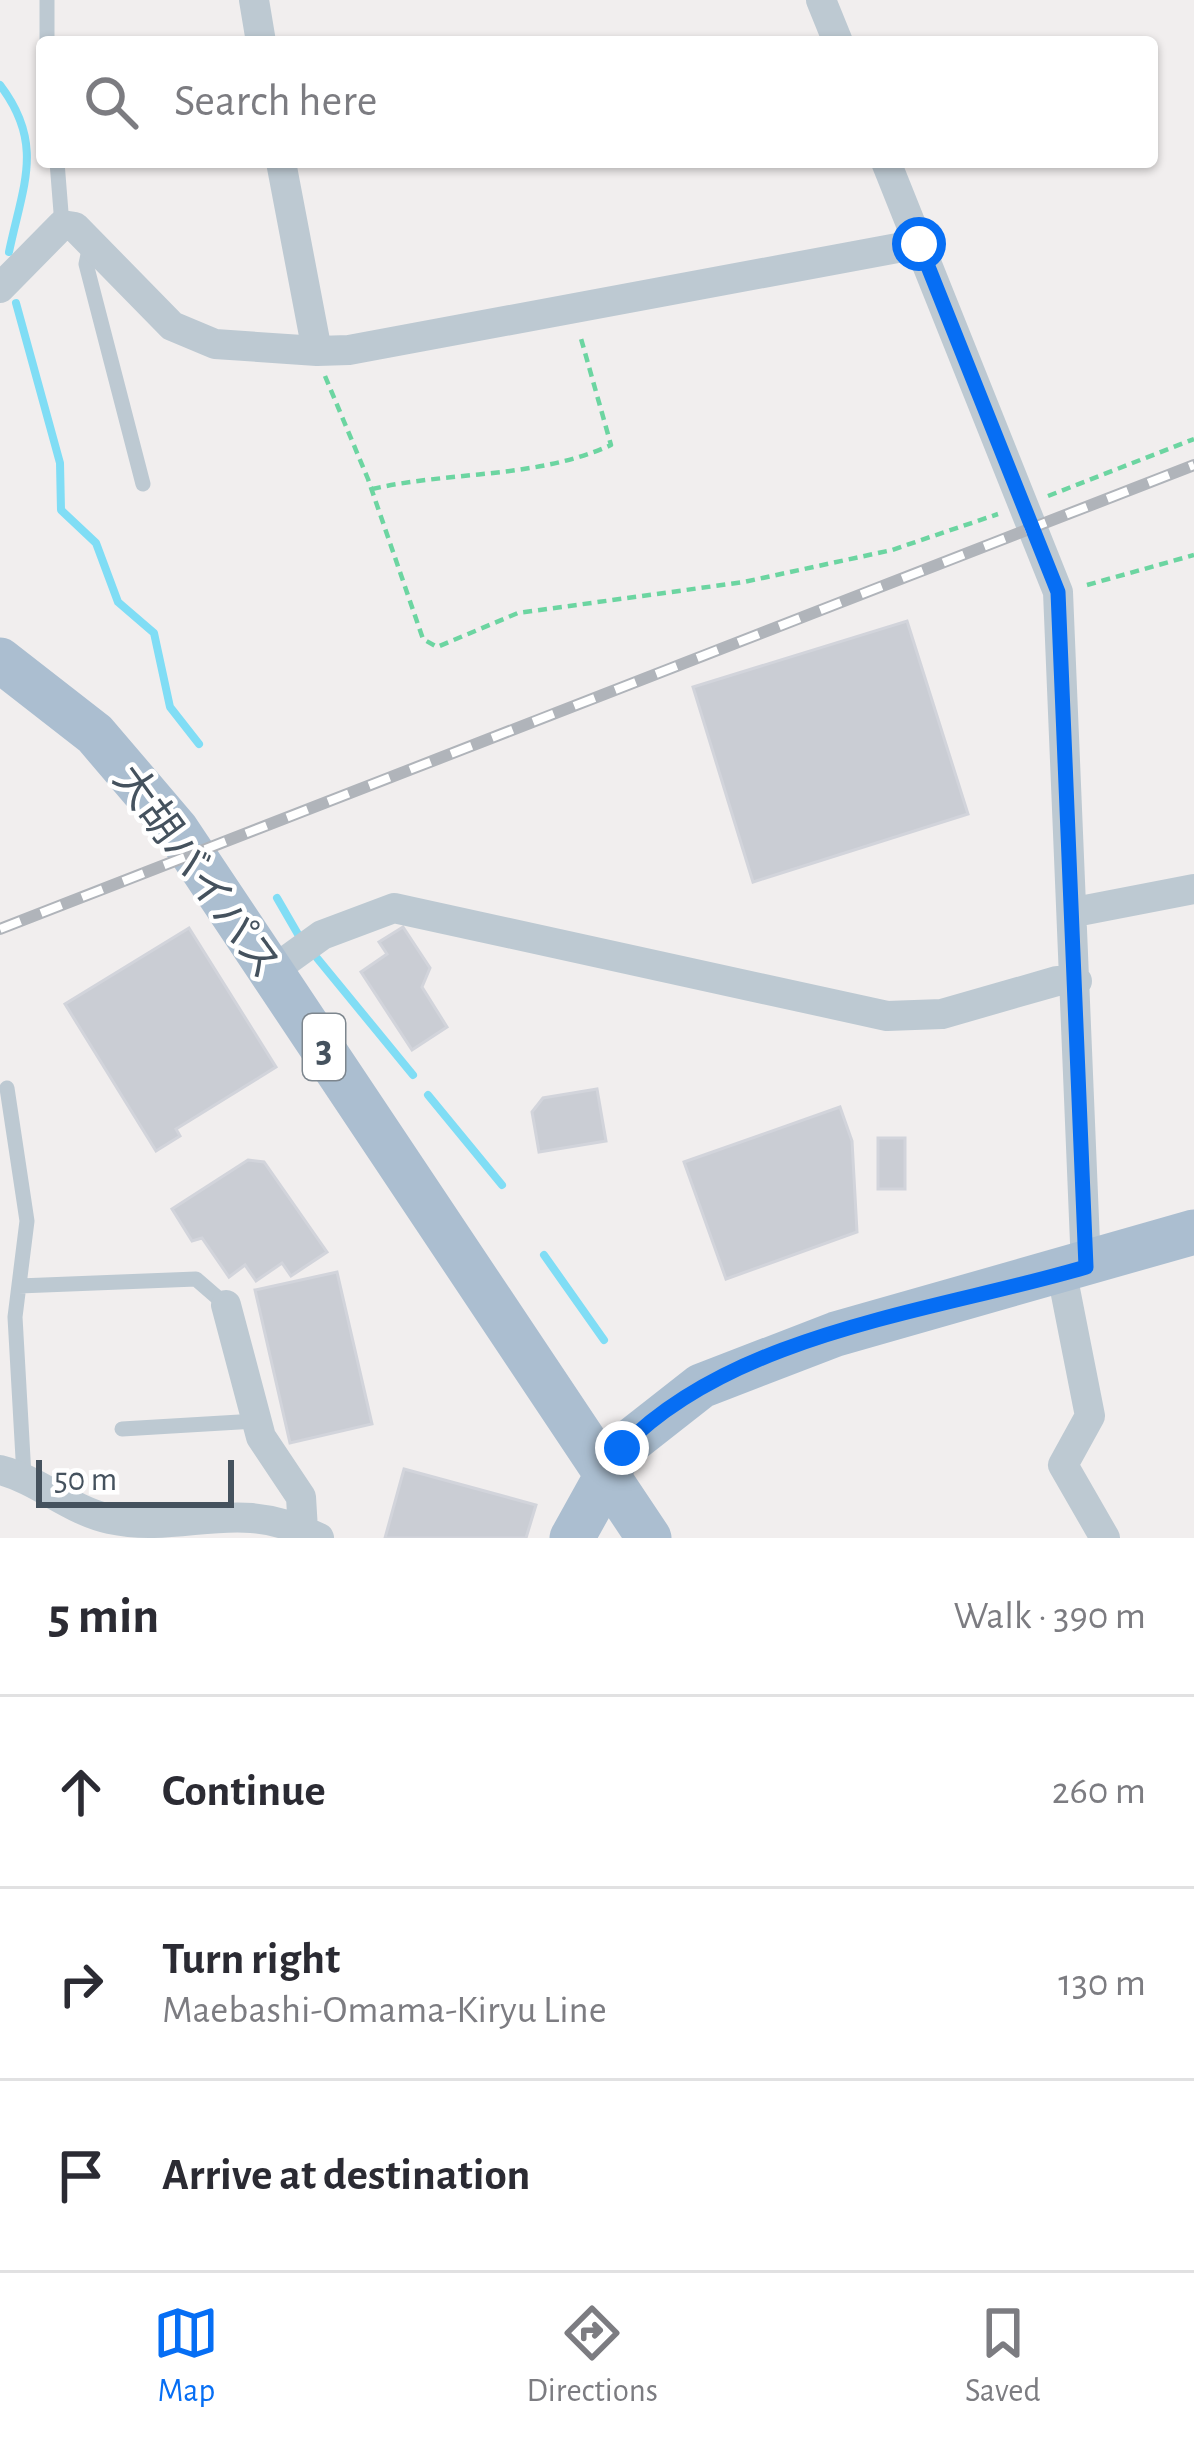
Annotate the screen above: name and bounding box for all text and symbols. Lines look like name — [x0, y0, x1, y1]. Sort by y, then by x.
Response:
search box — [36, 36, 1158, 168]
icon: search — [78, 69, 144, 135]
text: Search here — [174, 79, 377, 124]
route start — [892, 217, 946, 271]
street label: 大胡バイパス — [106, 757, 289, 986]
road number: 3 — [303, 1014, 345, 1080]
route end — [595, 1421, 649, 1475]
scale bar — [36, 1454, 234, 1507]
text: 50 m — [54, 1464, 117, 1497]
text: 5 min — [48, 1591, 159, 1642]
text: Walk · 390 m — [953, 1597, 1146, 1636]
icon: ahead — [48, 1759, 114, 1825]
text: Continue — [162, 1769, 326, 1814]
text: 260 m — [1052, 1772, 1146, 1811]
text: Turn right — [162, 1937, 340, 1982]
icon: right — [48, 1951, 114, 2017]
text: 130 m — [1058, 1964, 1146, 2003]
text: Maebashi-Omama-Kiryu Line — [162, 1991, 607, 2030]
icon: arrive — [48, 2143, 114, 2209]
text: Arrive at destination — [162, 2153, 530, 2198]
tab: Map — [153, 2300, 219, 2412]
tab: Directions — [526, 2300, 658, 2412]
tab: Saved — [965, 2300, 1040, 2412]

